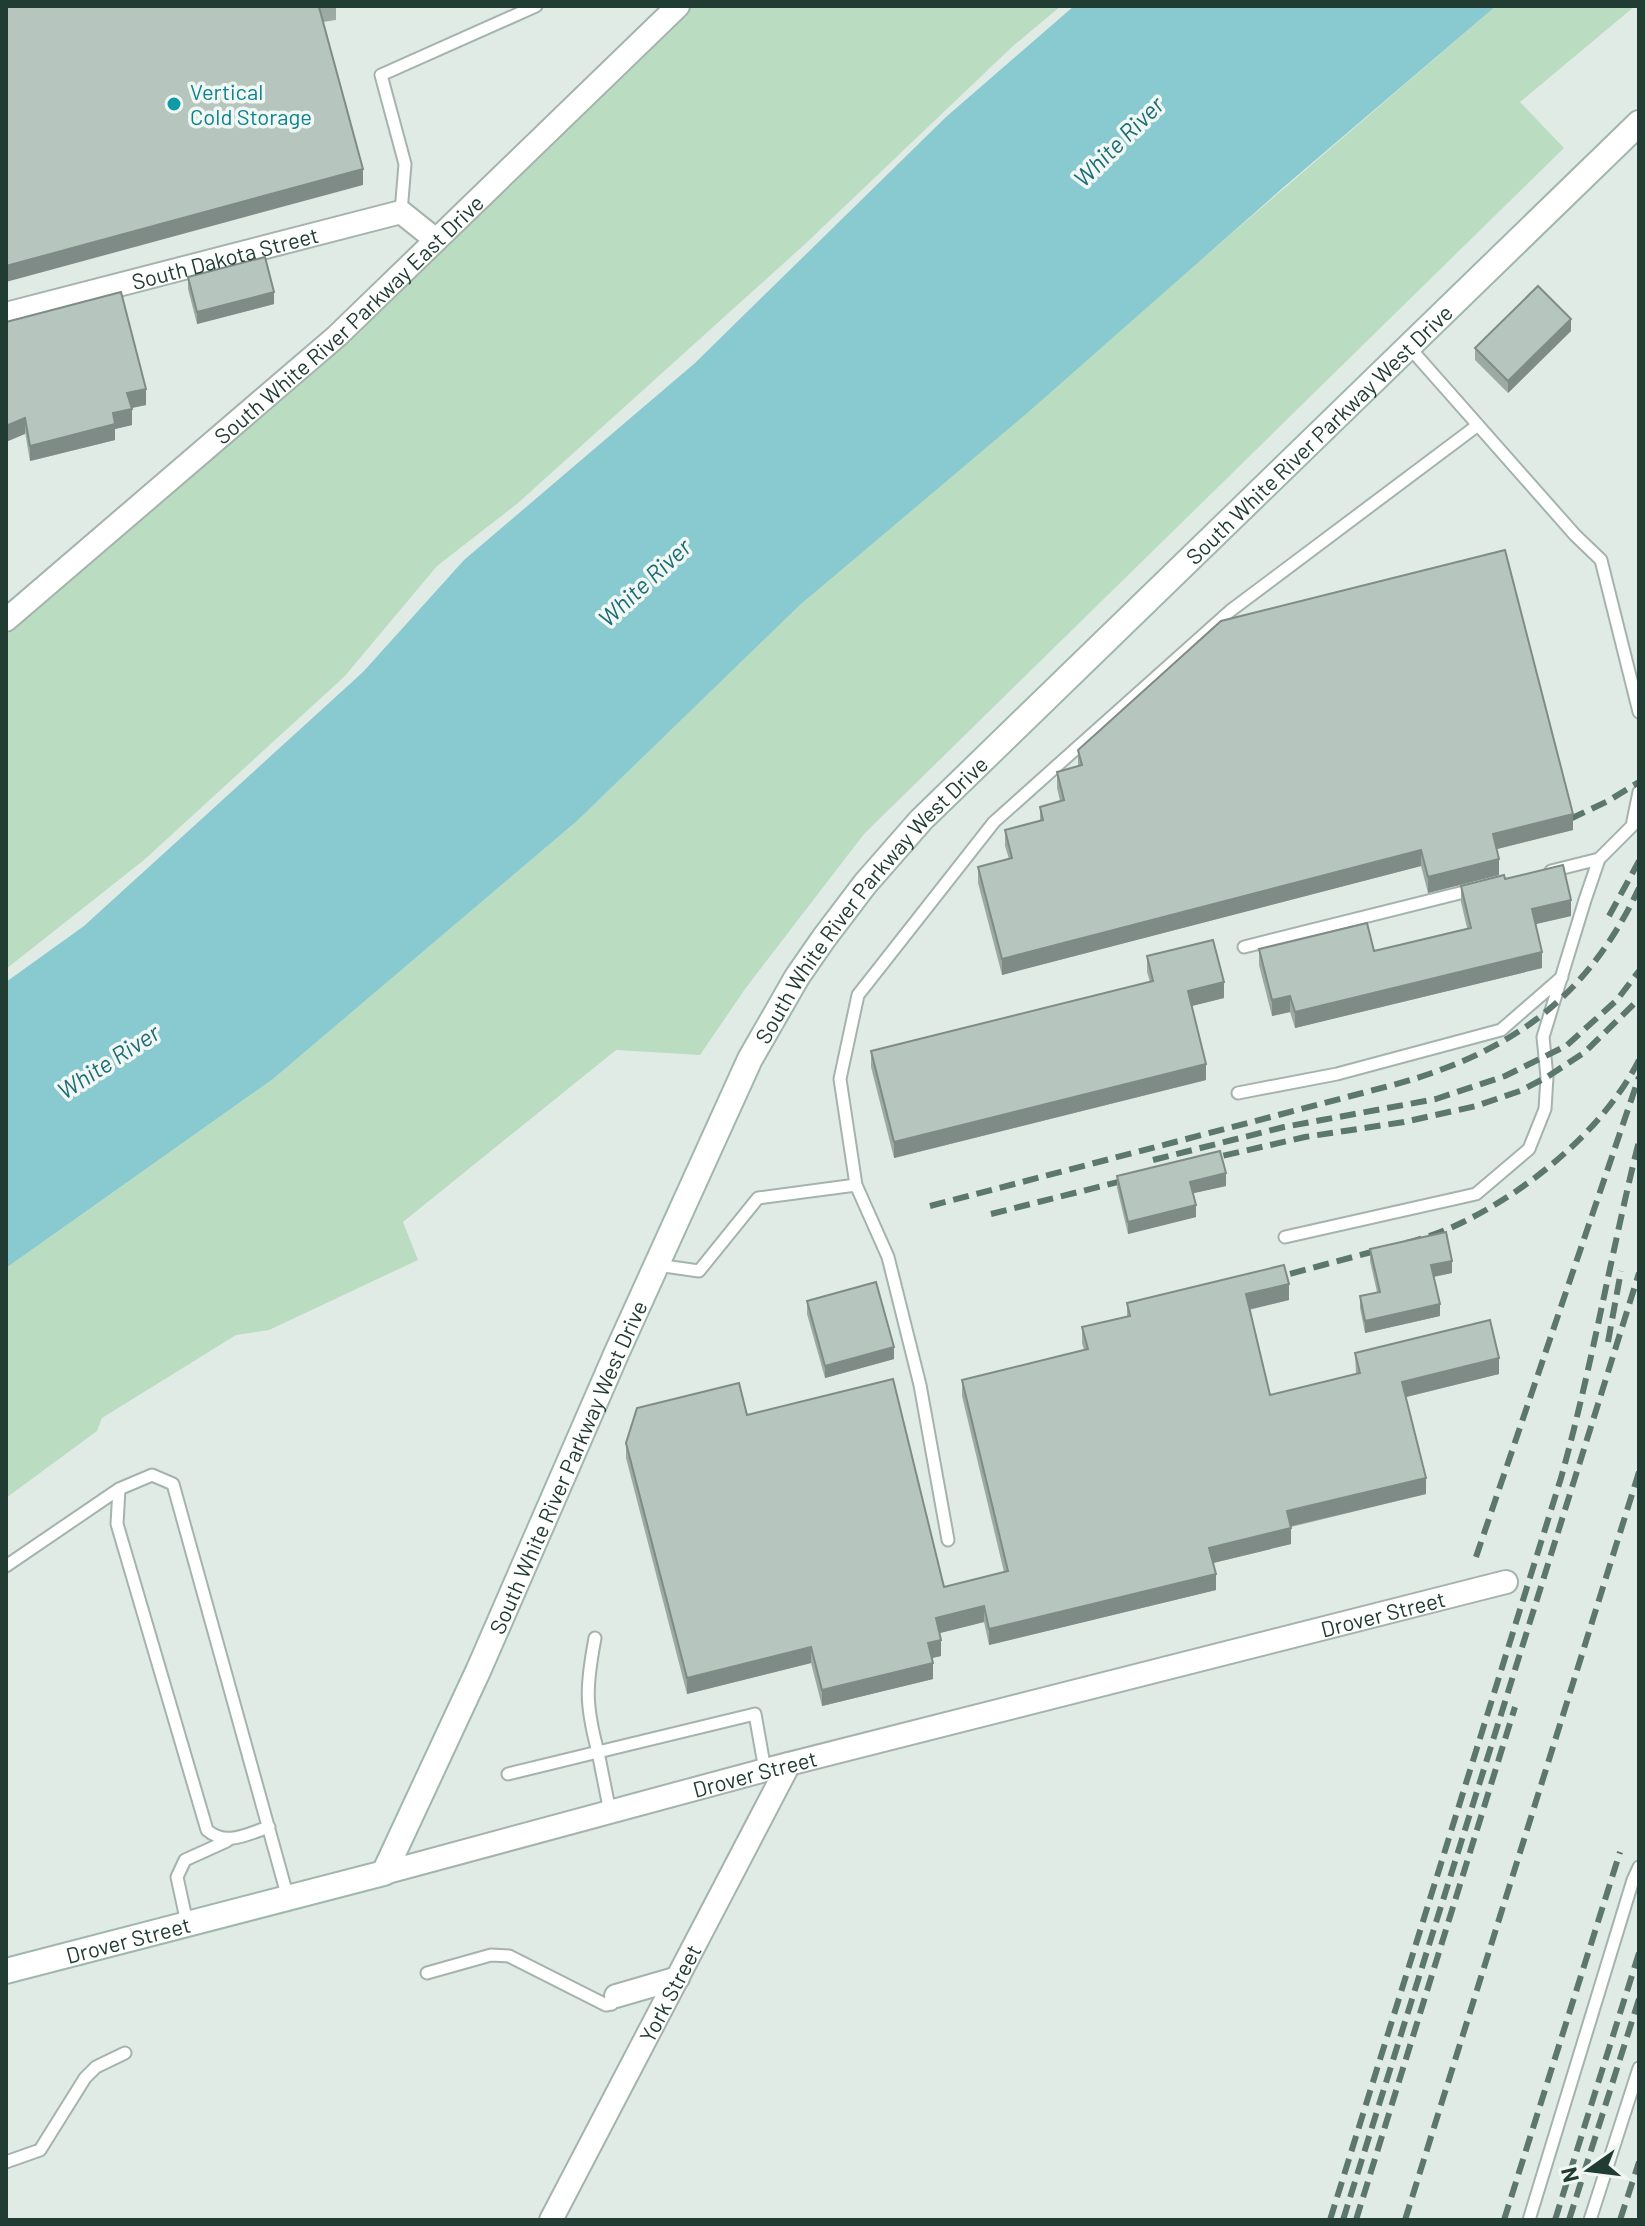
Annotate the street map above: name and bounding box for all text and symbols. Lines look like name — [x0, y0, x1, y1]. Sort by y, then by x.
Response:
place label: Vertical Cold Storage — [190, 78, 312, 129]
water label: White River — [1067, 89, 1170, 192]
marker: Vertical Cold Storage — [165, 95, 183, 113]
street label: South White River Parkway East Drive — [208, 189, 488, 449]
street label: South Dakota Street — [129, 221, 321, 294]
street label: South White River Parkway West Drive — [1180, 299, 1457, 569]
water label: White River — [592, 531, 697, 632]
street label: South White River Parkway West Drive — [749, 750, 992, 1048]
water label: White River — [52, 1016, 166, 1105]
street label: South White River Parkway West Drive — [483, 1296, 652, 1638]
street label: Drover Street — [1318, 1585, 1448, 1642]
street label: Drover Street — [690, 1744, 820, 1802]
street label: Drover Street — [63, 1911, 193, 1968]
street label: York Street — [633, 1940, 706, 2046]
north arrow — [1549, 2130, 1629, 2210]
text: N — [1554, 2165, 1583, 2185]

